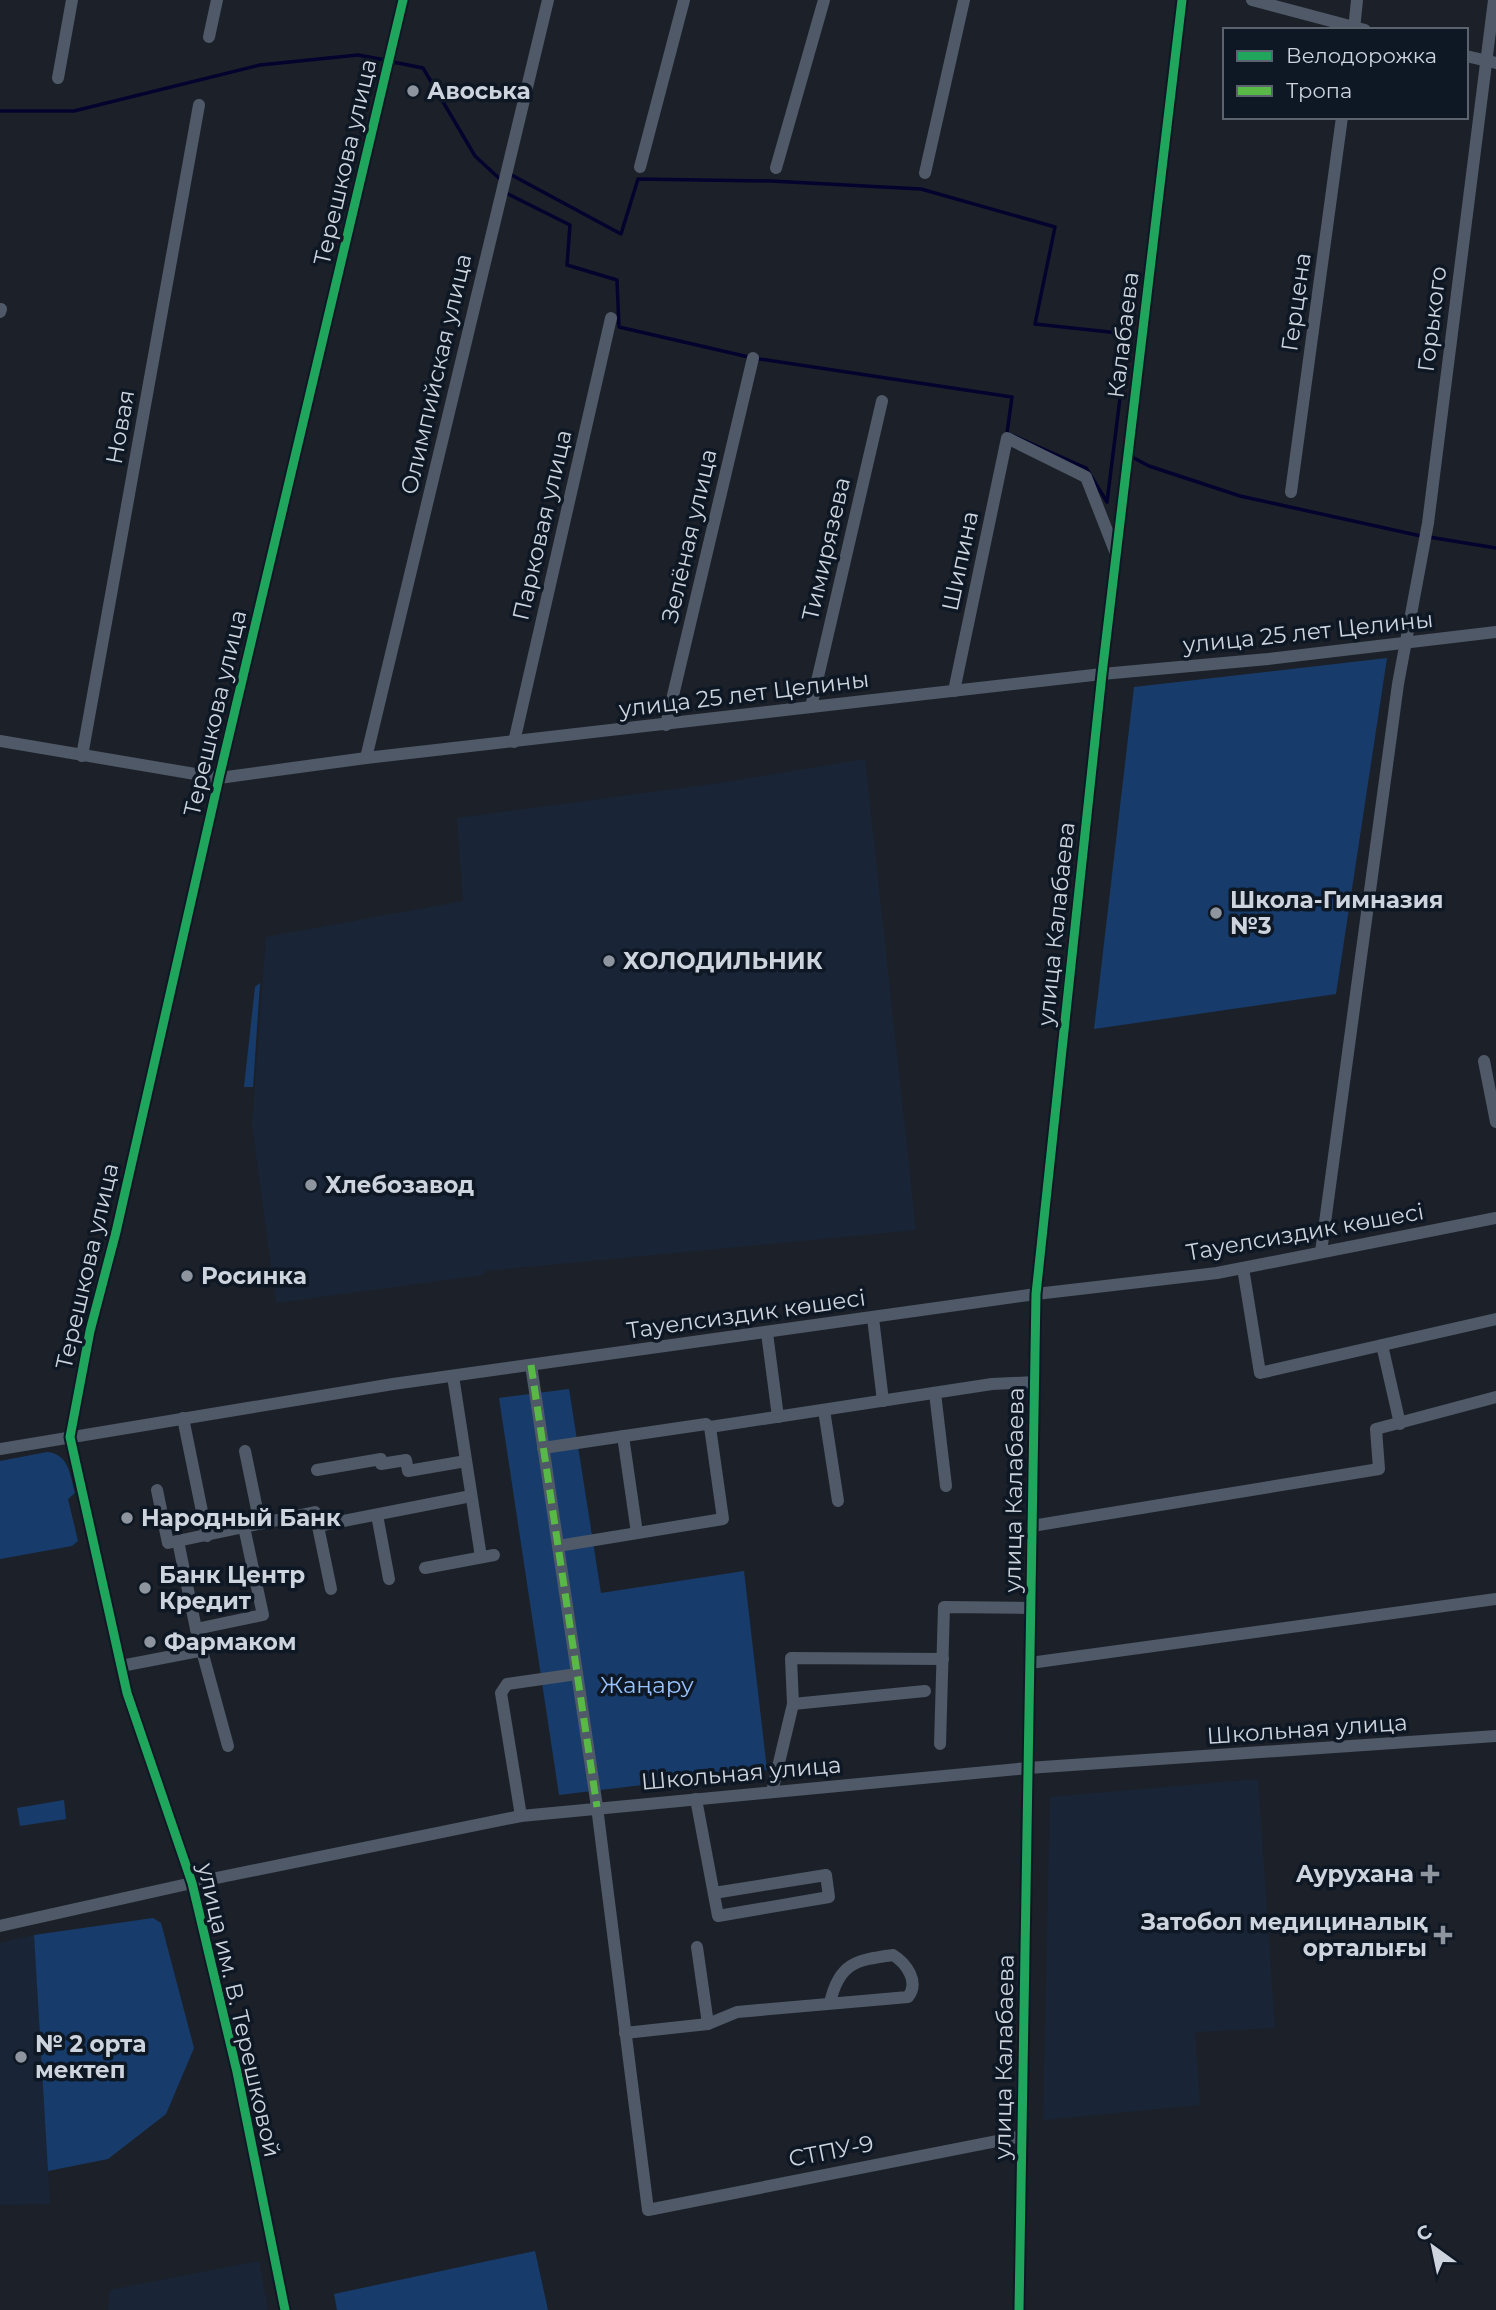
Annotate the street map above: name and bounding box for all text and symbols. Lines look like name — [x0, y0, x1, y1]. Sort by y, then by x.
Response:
legend — [1223, 28, 1468, 119]
text: Велодорожка — [1286, 43, 1437, 68]
street label: Терешкова улица — [308, 56, 382, 268]
place label: Авоська — [427, 77, 531, 105]
text: Тропа — [1286, 78, 1352, 103]
marker: Авоська — [405, 83, 421, 99]
street label: Олимпийская улица — [395, 251, 477, 497]
street label: Герцена — [1275, 251, 1317, 353]
street label: Горького — [1412, 265, 1452, 373]
street label: Калабаева — [1101, 270, 1145, 400]
street label: Новая — [100, 388, 140, 466]
street label: Парковая улица — [506, 427, 578, 623]
street label: Зелёная улица — [655, 446, 723, 626]
street label: Тимирязева — [796, 475, 856, 623]
street label: Шипина — [936, 509, 984, 613]
street label: улица 25 лет Целины — [1180, 605, 1435, 659]
street label: Терешкова улица — [178, 607, 252, 819]
street label: улица 25 лет Целины — [616, 665, 871, 723]
street label: улица Калабаева — [1031, 821, 1081, 1028]
place label: Школа-Гимназия №3 — [1230, 886, 1444, 940]
marker: Школа-Гимназия №3 — [1208, 905, 1224, 921]
place label: ХОЛОДИЛЬНИК — [623, 947, 823, 975]
marker: ХОЛОДИЛЬНИК — [601, 953, 617, 969]
street label: Терешкова улица — [50, 1160, 124, 1372]
place label: Хлебозавод — [325, 1171, 474, 1199]
marker: Хлебозавод — [303, 1177, 319, 1193]
street label: Тауелсиздик көшесі — [1184, 1197, 1426, 1267]
place label: Росинка — [201, 1262, 307, 1290]
marker: Росинка — [179, 1268, 195, 1284]
street label: Тауелсиздик көшесі — [625, 1283, 867, 1345]
street label: улица Калабаева — [998, 1387, 1030, 1594]
place label: Народный Банк — [141, 1504, 341, 1532]
marker: Народный Банк — [119, 1510, 135, 1526]
place label: Банк Центр Кредит — [159, 1561, 305, 1615]
marker: Банк Центр Кредит — [137, 1580, 153, 1596]
place label: Фармаком — [164, 1628, 297, 1656]
marker: Фармаком — [142, 1634, 158, 1650]
park label: Жаңару — [600, 1671, 694, 1699]
street label: Школьная улица — [1206, 1708, 1408, 1750]
street label: Школьная улица — [640, 1750, 842, 1796]
street label: улица им. В. Терешковой — [191, 1859, 286, 2160]
place label: Аурухана — [1296, 1860, 1414, 1888]
marker: Аурухана — [1420, 1864, 1440, 1884]
place label: Затобол медициналық орталығы — [1140, 1908, 1428, 1962]
marker: Затобол медициналық орталығы — [1433, 1925, 1453, 1945]
street label: улица Калабаева — [988, 1954, 1020, 2161]
place label: № 2 орта мектеп — [35, 2030, 146, 2084]
marker: № 2 орта мектеп — [13, 2049, 29, 2065]
street label: СТПУ-9 — [786, 2129, 876, 2173]
north arrow — [1398, 2212, 1468, 2282]
text: С — [1412, 2220, 1436, 2247]

